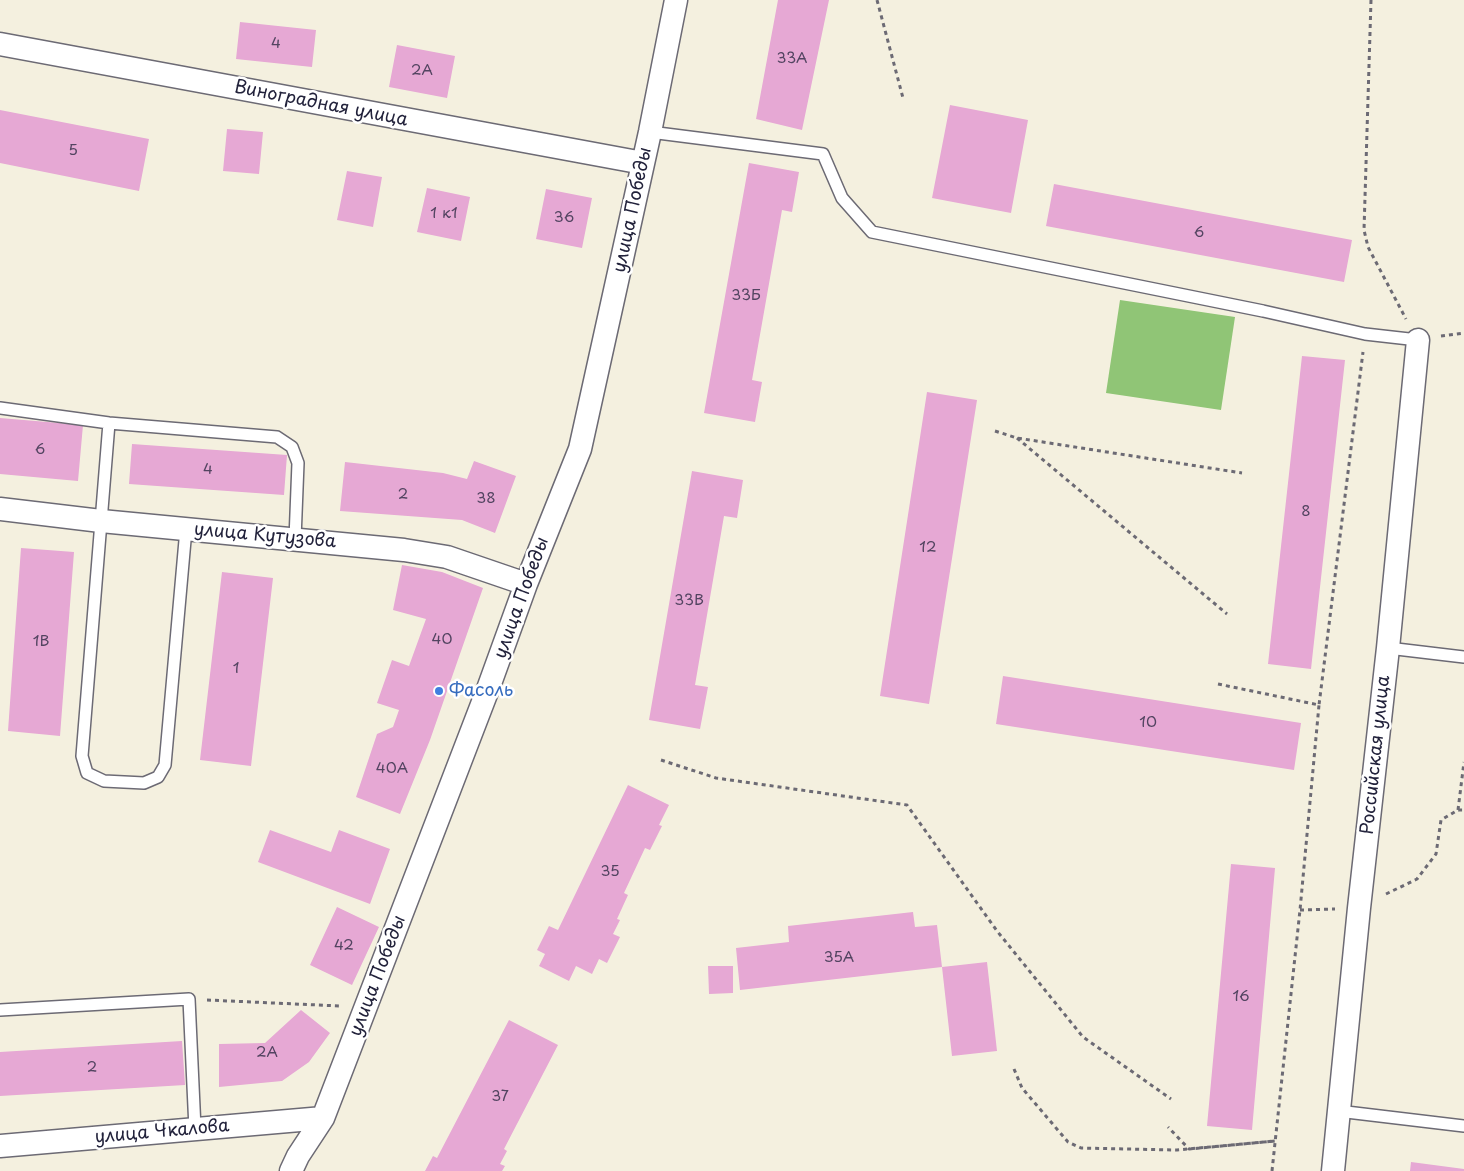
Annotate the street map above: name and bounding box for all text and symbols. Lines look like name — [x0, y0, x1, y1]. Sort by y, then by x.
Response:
house number: 4 — [271, 35, 281, 53]
house number: 33А — [776, 50, 808, 68]
house number: 2А — [411, 62, 433, 80]
street label: Виноградная улица — [232, 77, 410, 131]
house number: 5 — [68, 142, 78, 160]
street label: улица Победы — [609, 145, 657, 275]
house number: 1 к1 — [430, 205, 458, 223]
house number: 36 — [554, 209, 574, 227]
house number: 6 — [1194, 224, 1204, 242]
house number: 33Б — [731, 287, 761, 305]
house number: 6 — [35, 441, 45, 459]
house number: 4 — [203, 461, 213, 479]
house number: 2 — [398, 486, 408, 504]
house number: 38 — [476, 490, 496, 508]
house number: 8 — [1301, 503, 1311, 521]
street label: улица Кутузова — [193, 519, 337, 553]
street label: улица Победы — [490, 534, 554, 662]
house number: 12 — [919, 539, 937, 557]
house number: 33В — [674, 592, 704, 610]
house number: 40 — [432, 631, 452, 649]
house number: 1В — [33, 633, 49, 651]
house number: 1 — [233, 660, 239, 678]
street label: Российская улица — [1357, 674, 1395, 836]
place label: Фасоль — [449, 680, 513, 702]
marker: Фасоль — [433, 685, 445, 697]
house number: 10 — [1139, 714, 1157, 732]
house number: 40А — [376, 760, 408, 778]
house number: 35 — [600, 863, 620, 881]
street label: улица Победы — [345, 912, 411, 1040]
house number: 42 — [334, 937, 354, 955]
house number: 35А — [824, 949, 854, 967]
house number: 16 — [1232, 988, 1250, 1006]
house number: 2А — [256, 1044, 278, 1062]
house number: 2 — [87, 1059, 97, 1077]
house number: 37 — [491, 1088, 509, 1106]
street label: улица Чкалова — [94, 1115, 230, 1149]

